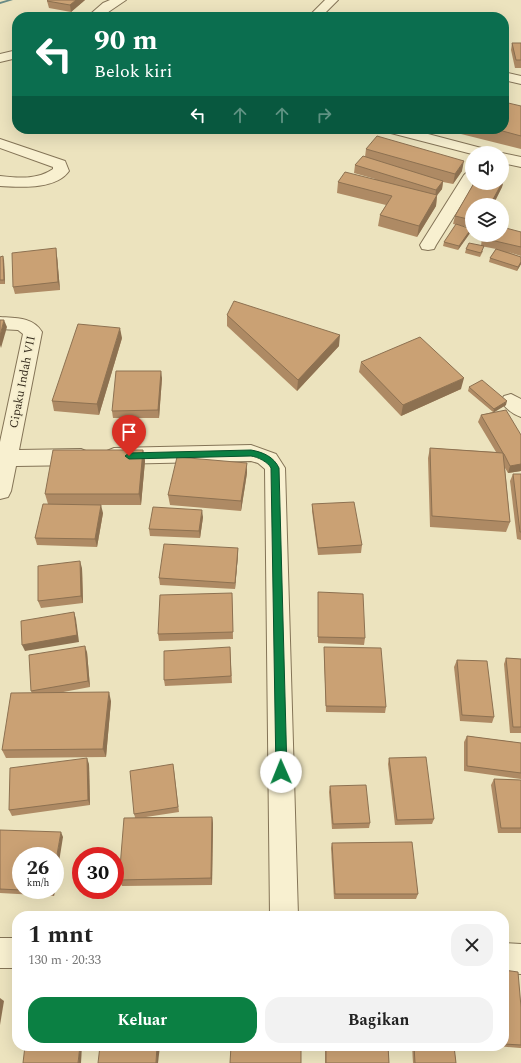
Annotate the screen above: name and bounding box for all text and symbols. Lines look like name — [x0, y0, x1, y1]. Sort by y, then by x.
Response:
text: 90 m — [94, 19, 158, 62]
icon: left — [28, 28, 80, 80]
text: Belok kiri — [94, 58, 172, 85]
icon: left — [187, 104, 209, 126]
icon: ahead — [229, 104, 251, 126]
icon: ahead — [271, 104, 293, 126]
icon: right — [313, 104, 335, 126]
map controls — [465, 146, 509, 242]
button: sound — [465, 146, 509, 190]
button: layers — [465, 198, 509, 242]
street label: Cipaku Indah VII — [4, 334, 41, 430]
pin — [112, 415, 146, 456]
icon: arrive — [118, 421, 140, 443]
position arrow — [260, 751, 302, 793]
speed limit sign: 30 — [72, 847, 124, 899]
text: 26 — [27, 853, 49, 883]
text: km/h — [27, 875, 49, 891]
text: 1 mnt — [28, 917, 93, 953]
button: close — [451, 924, 493, 966]
text: 130 m · 20:33 — [28, 950, 101, 970]
button: Keluar — [28, 997, 257, 1043]
button: Bagikan — [265, 997, 493, 1043]

